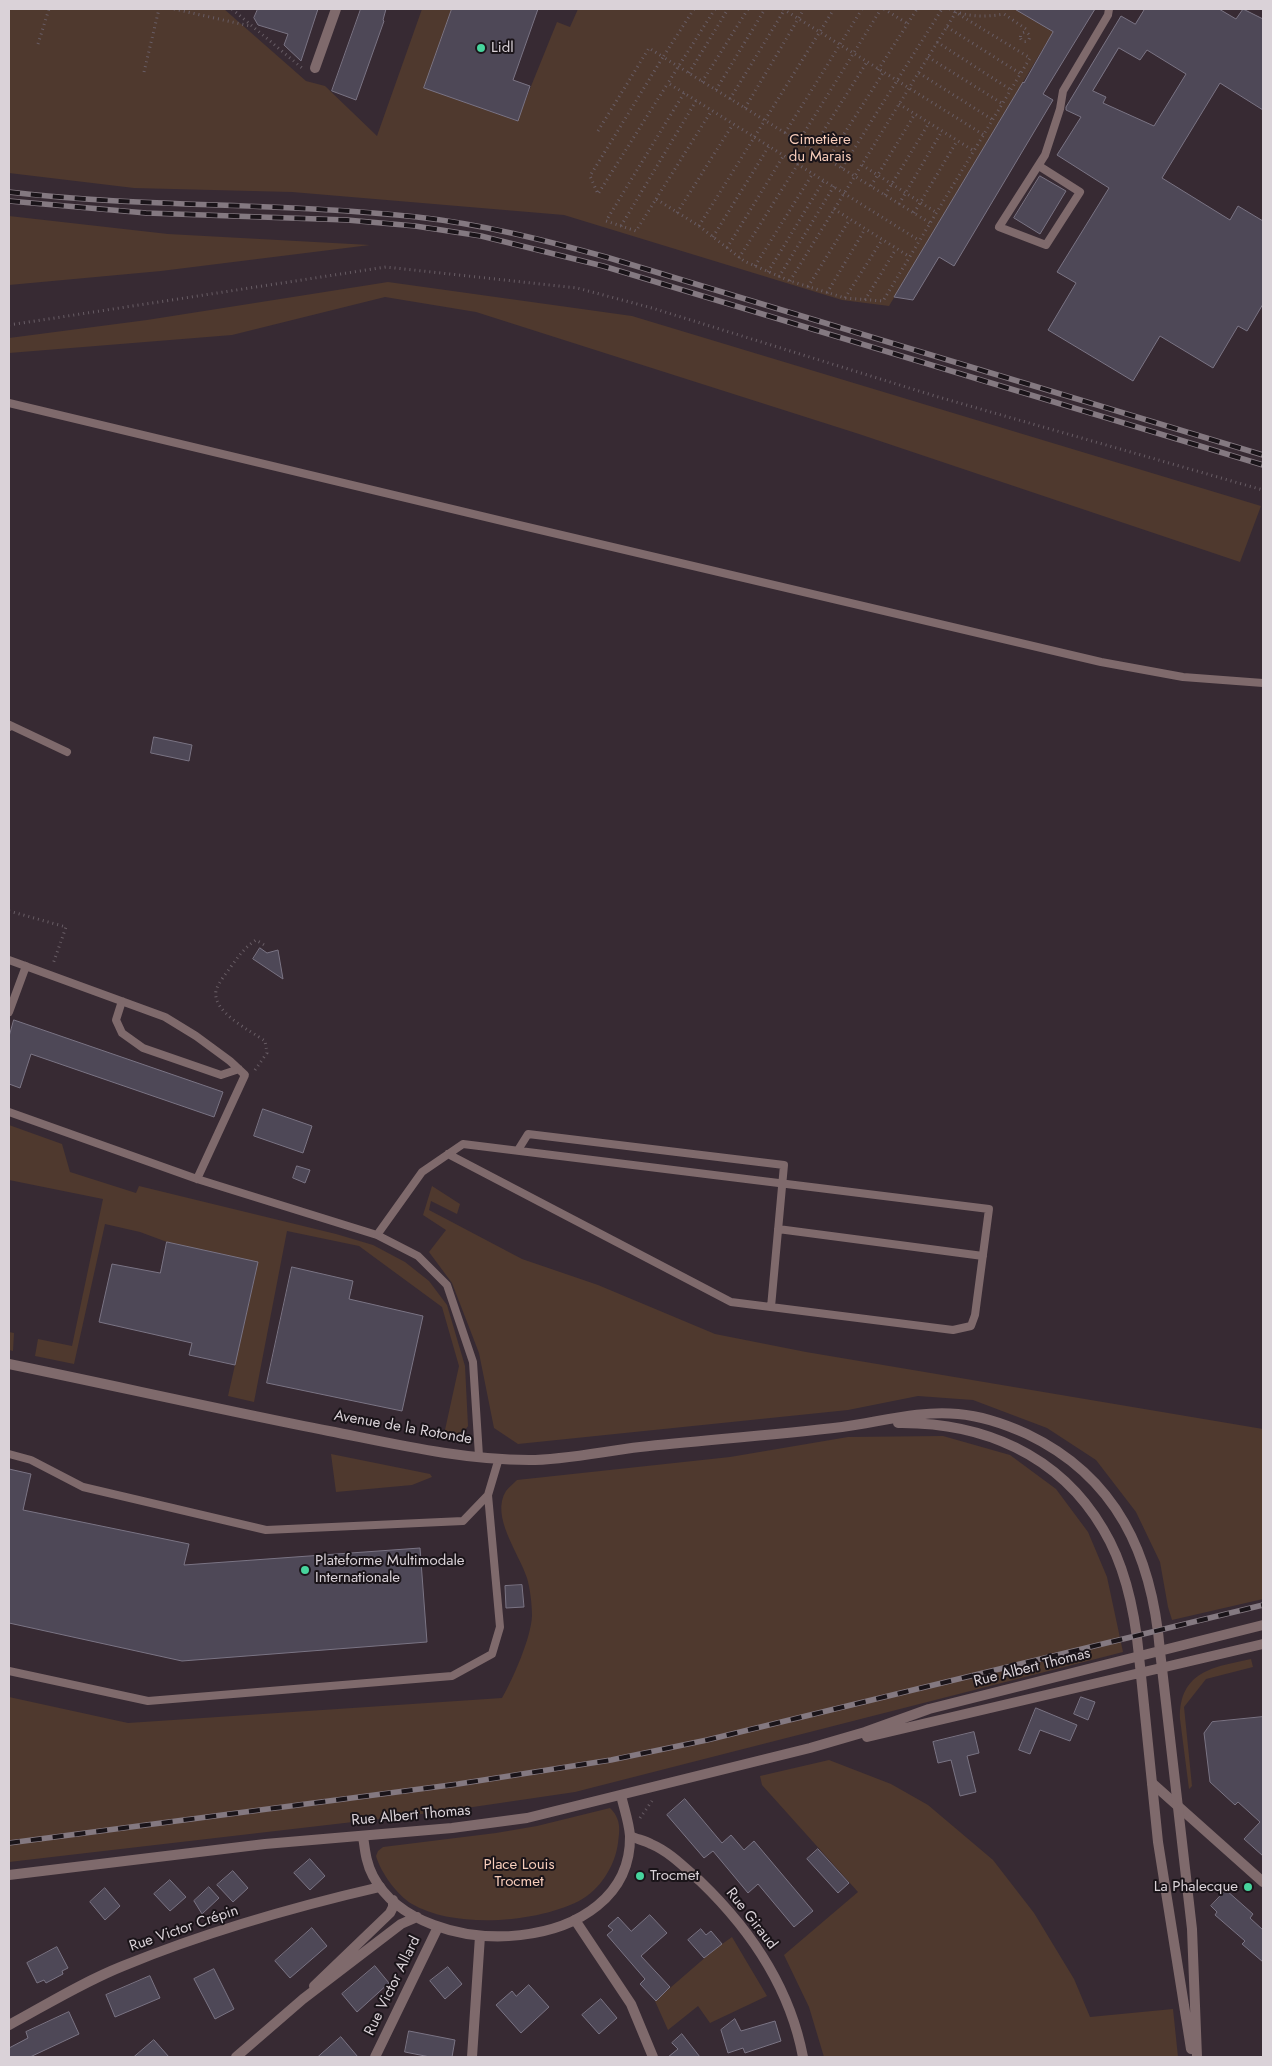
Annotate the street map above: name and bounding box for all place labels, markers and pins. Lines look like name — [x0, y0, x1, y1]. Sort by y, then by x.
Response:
place label: Lidl — [491, 39, 514, 57]
marker: Lidl — [475, 42, 487, 54]
place label: Plateforme Multimodale Internationale — [315, 1552, 465, 1587]
marker: Plateforme Multimodale Internationale — [299, 1564, 311, 1576]
place label: Trocmet — [650, 1867, 699, 1885]
marker: Trocmet — [634, 1870, 646, 1882]
place label: La Phalecque — [1154, 1878, 1238, 1896]
marker: La Phalecque — [1242, 1881, 1254, 1893]

